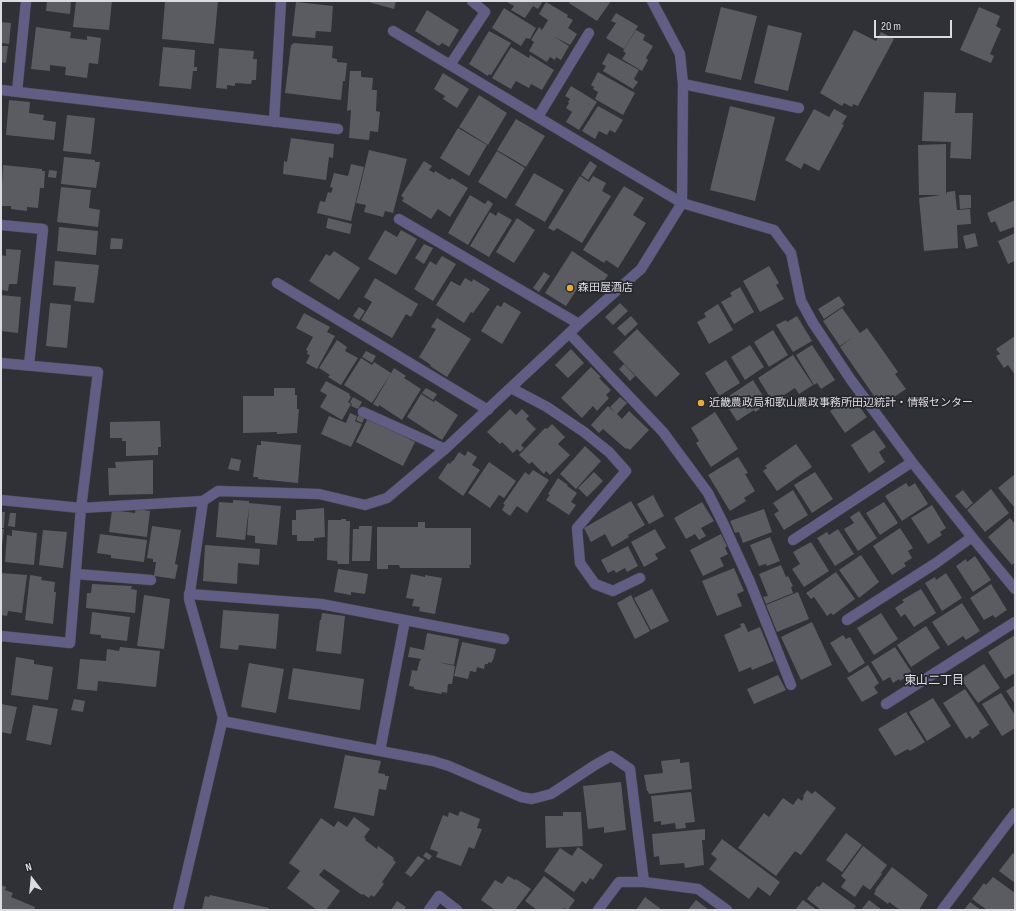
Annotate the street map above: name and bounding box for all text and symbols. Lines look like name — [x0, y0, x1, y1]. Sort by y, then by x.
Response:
scale bar — [876, 12, 954, 38]
text: 20 m — [881, 19, 901, 34]
place label: 森田屋酒店 — [578, 281, 633, 295]
marker: 森田屋酒店 — [565, 283, 575, 293]
place label: 近畿農政局和歌山農政事務所田辺統計・情報センター — [709, 396, 973, 410]
marker: 近畿農政局和歌山農政事務所田辺統計・情報センター — [696, 398, 706, 408]
district label: 東山二丁目 — [904, 674, 964, 688]
north arrow — [12, 859, 52, 899]
text: N — [24, 860, 33, 874]

